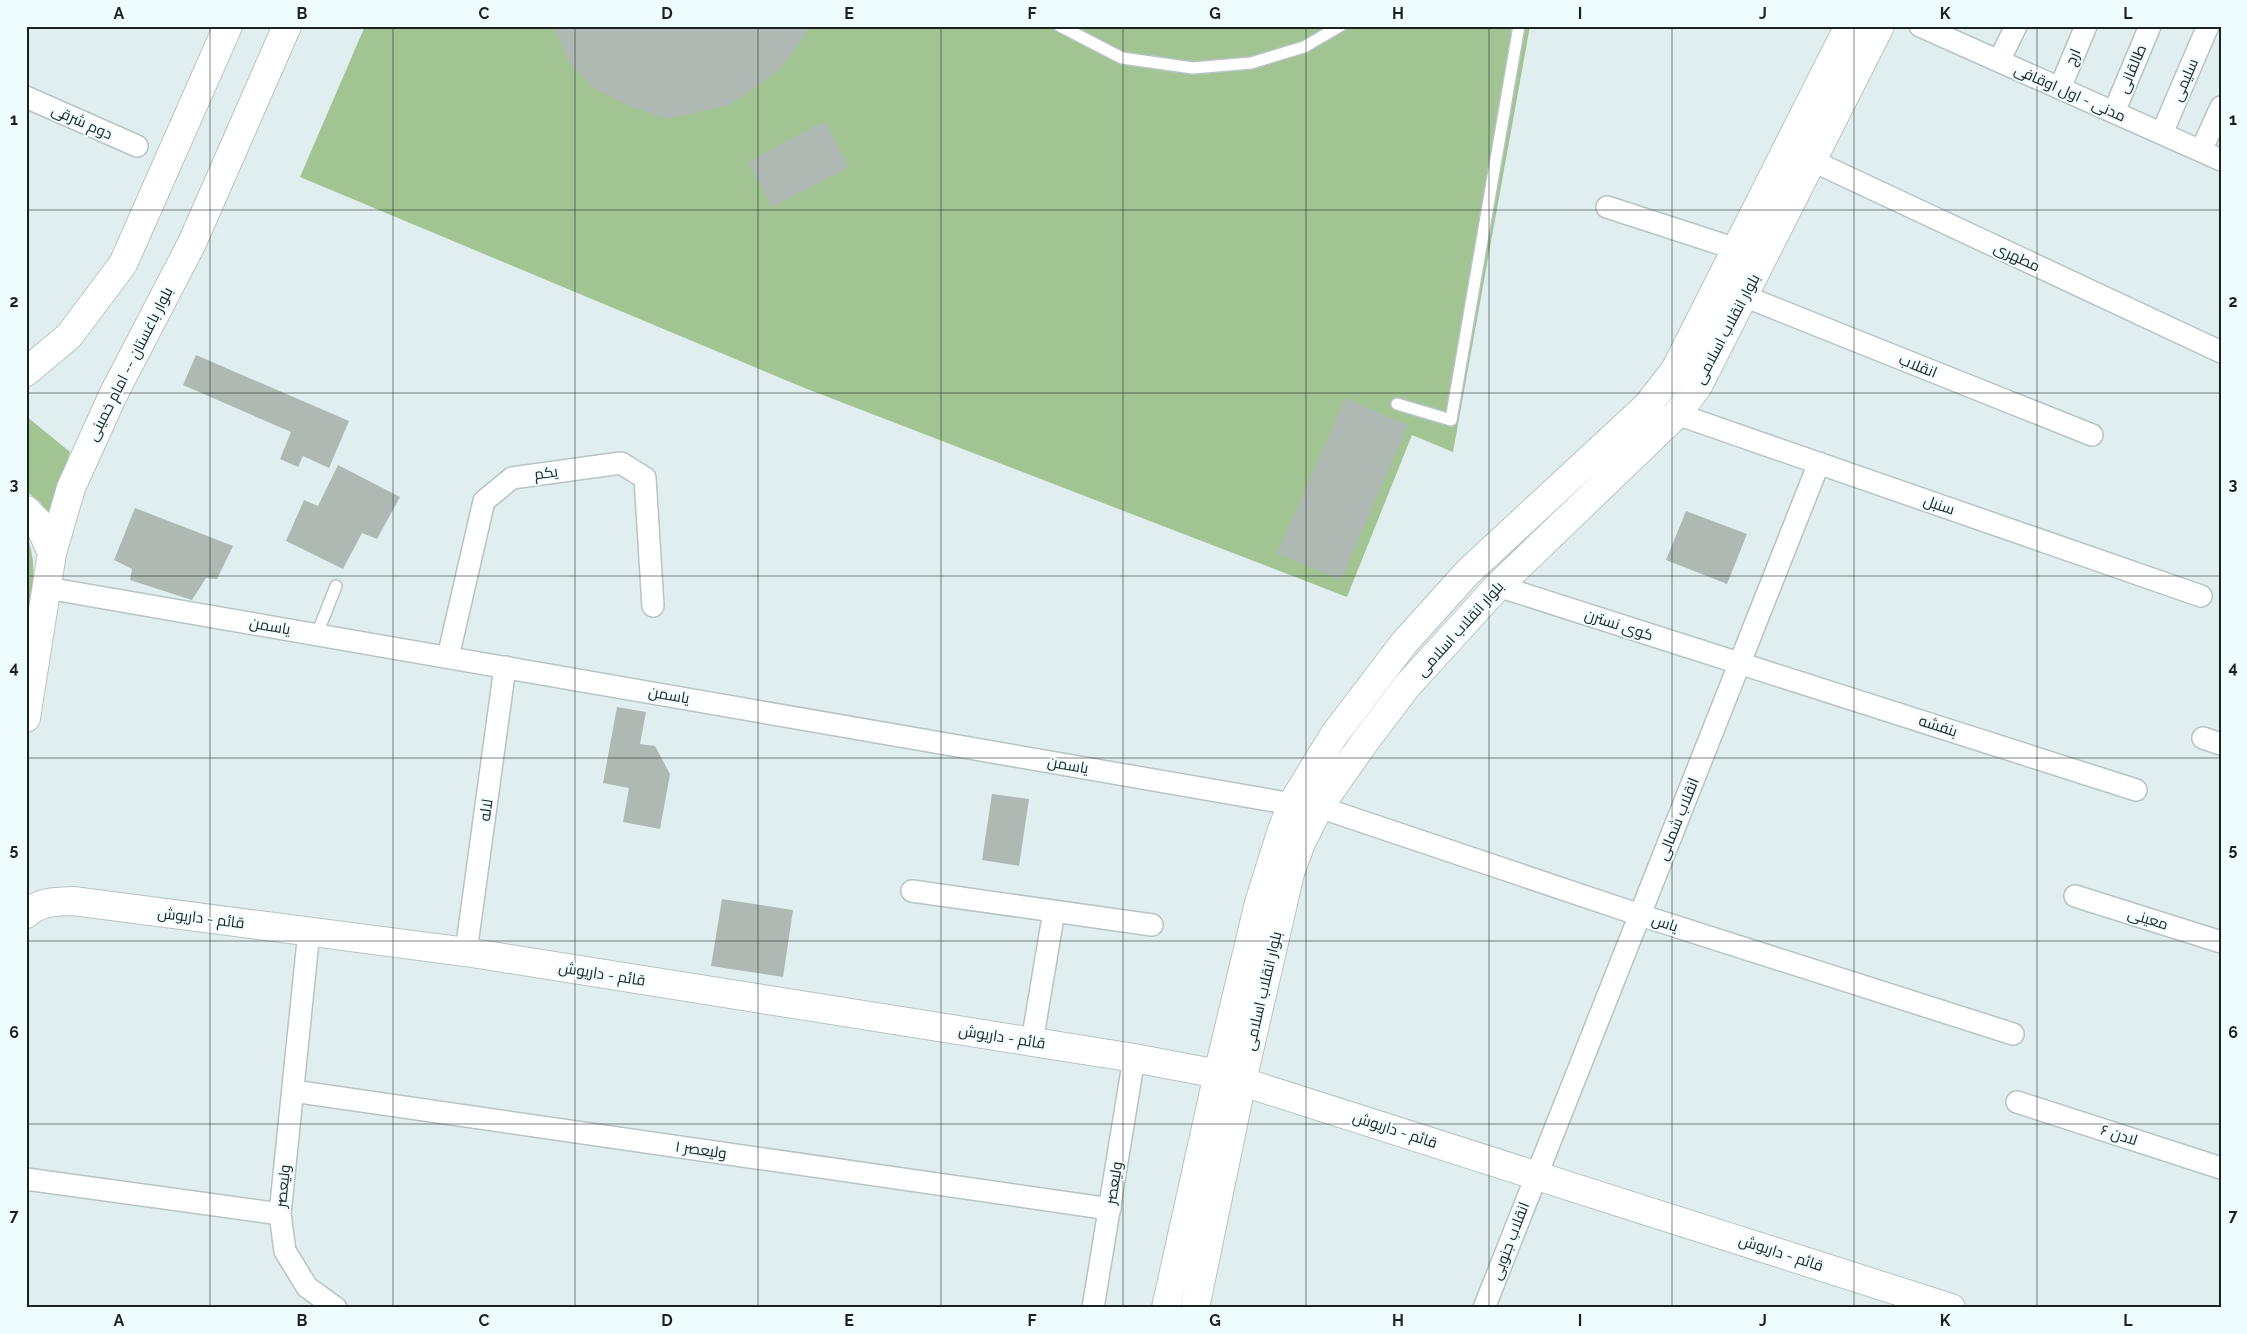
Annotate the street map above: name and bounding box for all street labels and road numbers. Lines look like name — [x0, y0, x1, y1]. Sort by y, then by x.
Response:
street label: طالقانی — [2114, 42, 2151, 96]
street label: ارج — [2061, 46, 2086, 69]
street label: سلیمی — [2168, 56, 2203, 105]
street label: مدنی - اول اوقافی — [2011, 60, 2128, 127]
street label: دوم شرقی — [48, 101, 115, 144]
street label: مطهری — [1991, 239, 2043, 276]
street label: بلوار انقلاب اسلامی — [1690, 271, 1764, 387]
street label: بلوار باغستان -- امام خمینی — [83, 284, 178, 444]
street label: انقلاب — [1896, 350, 1940, 382]
street label: یکم — [533, 462, 559, 485]
street label: سنبل — [1921, 491, 1957, 520]
street label: بلوار انقلاب اسلامی — [1413, 578, 1508, 681]
street label: کوی نسترن — [1582, 605, 1656, 645]
street label: یاسمن — [248, 614, 292, 639]
street label: یاسمن — [647, 683, 691, 708]
street label: بنفشه — [1916, 711, 1960, 741]
street label: یاسمن — [1046, 753, 1090, 778]
street label: انقلاب شمالی — [1653, 775, 1704, 863]
street label: لاله — [476, 798, 496, 822]
street label: قائم - داریوش — [156, 904, 246, 933]
street label: معینی — [2125, 904, 2170, 935]
street label: یاس — [1649, 910, 1680, 937]
street label: بلوار انقلاب اسلامی — [1241, 930, 1286, 1053]
street label: قائم - داریوش — [557, 958, 647, 991]
street label: قائم - داریوش — [957, 1021, 1047, 1054]
street label: قائم - داریوش — [1350, 1108, 1439, 1153]
street label: لادن ۶ — [2098, 1121, 2140, 1150]
street label: ولیعصر ۱ — [674, 1138, 728, 1162]
street label: ولیعصر — [1102, 1160, 1126, 1207]
street label: ولیعصر — [272, 1164, 294, 1209]
street label: انقلاب جنوبی — [1487, 1199, 1534, 1283]
street label: قائم - داریوش — [1736, 1231, 1825, 1276]

